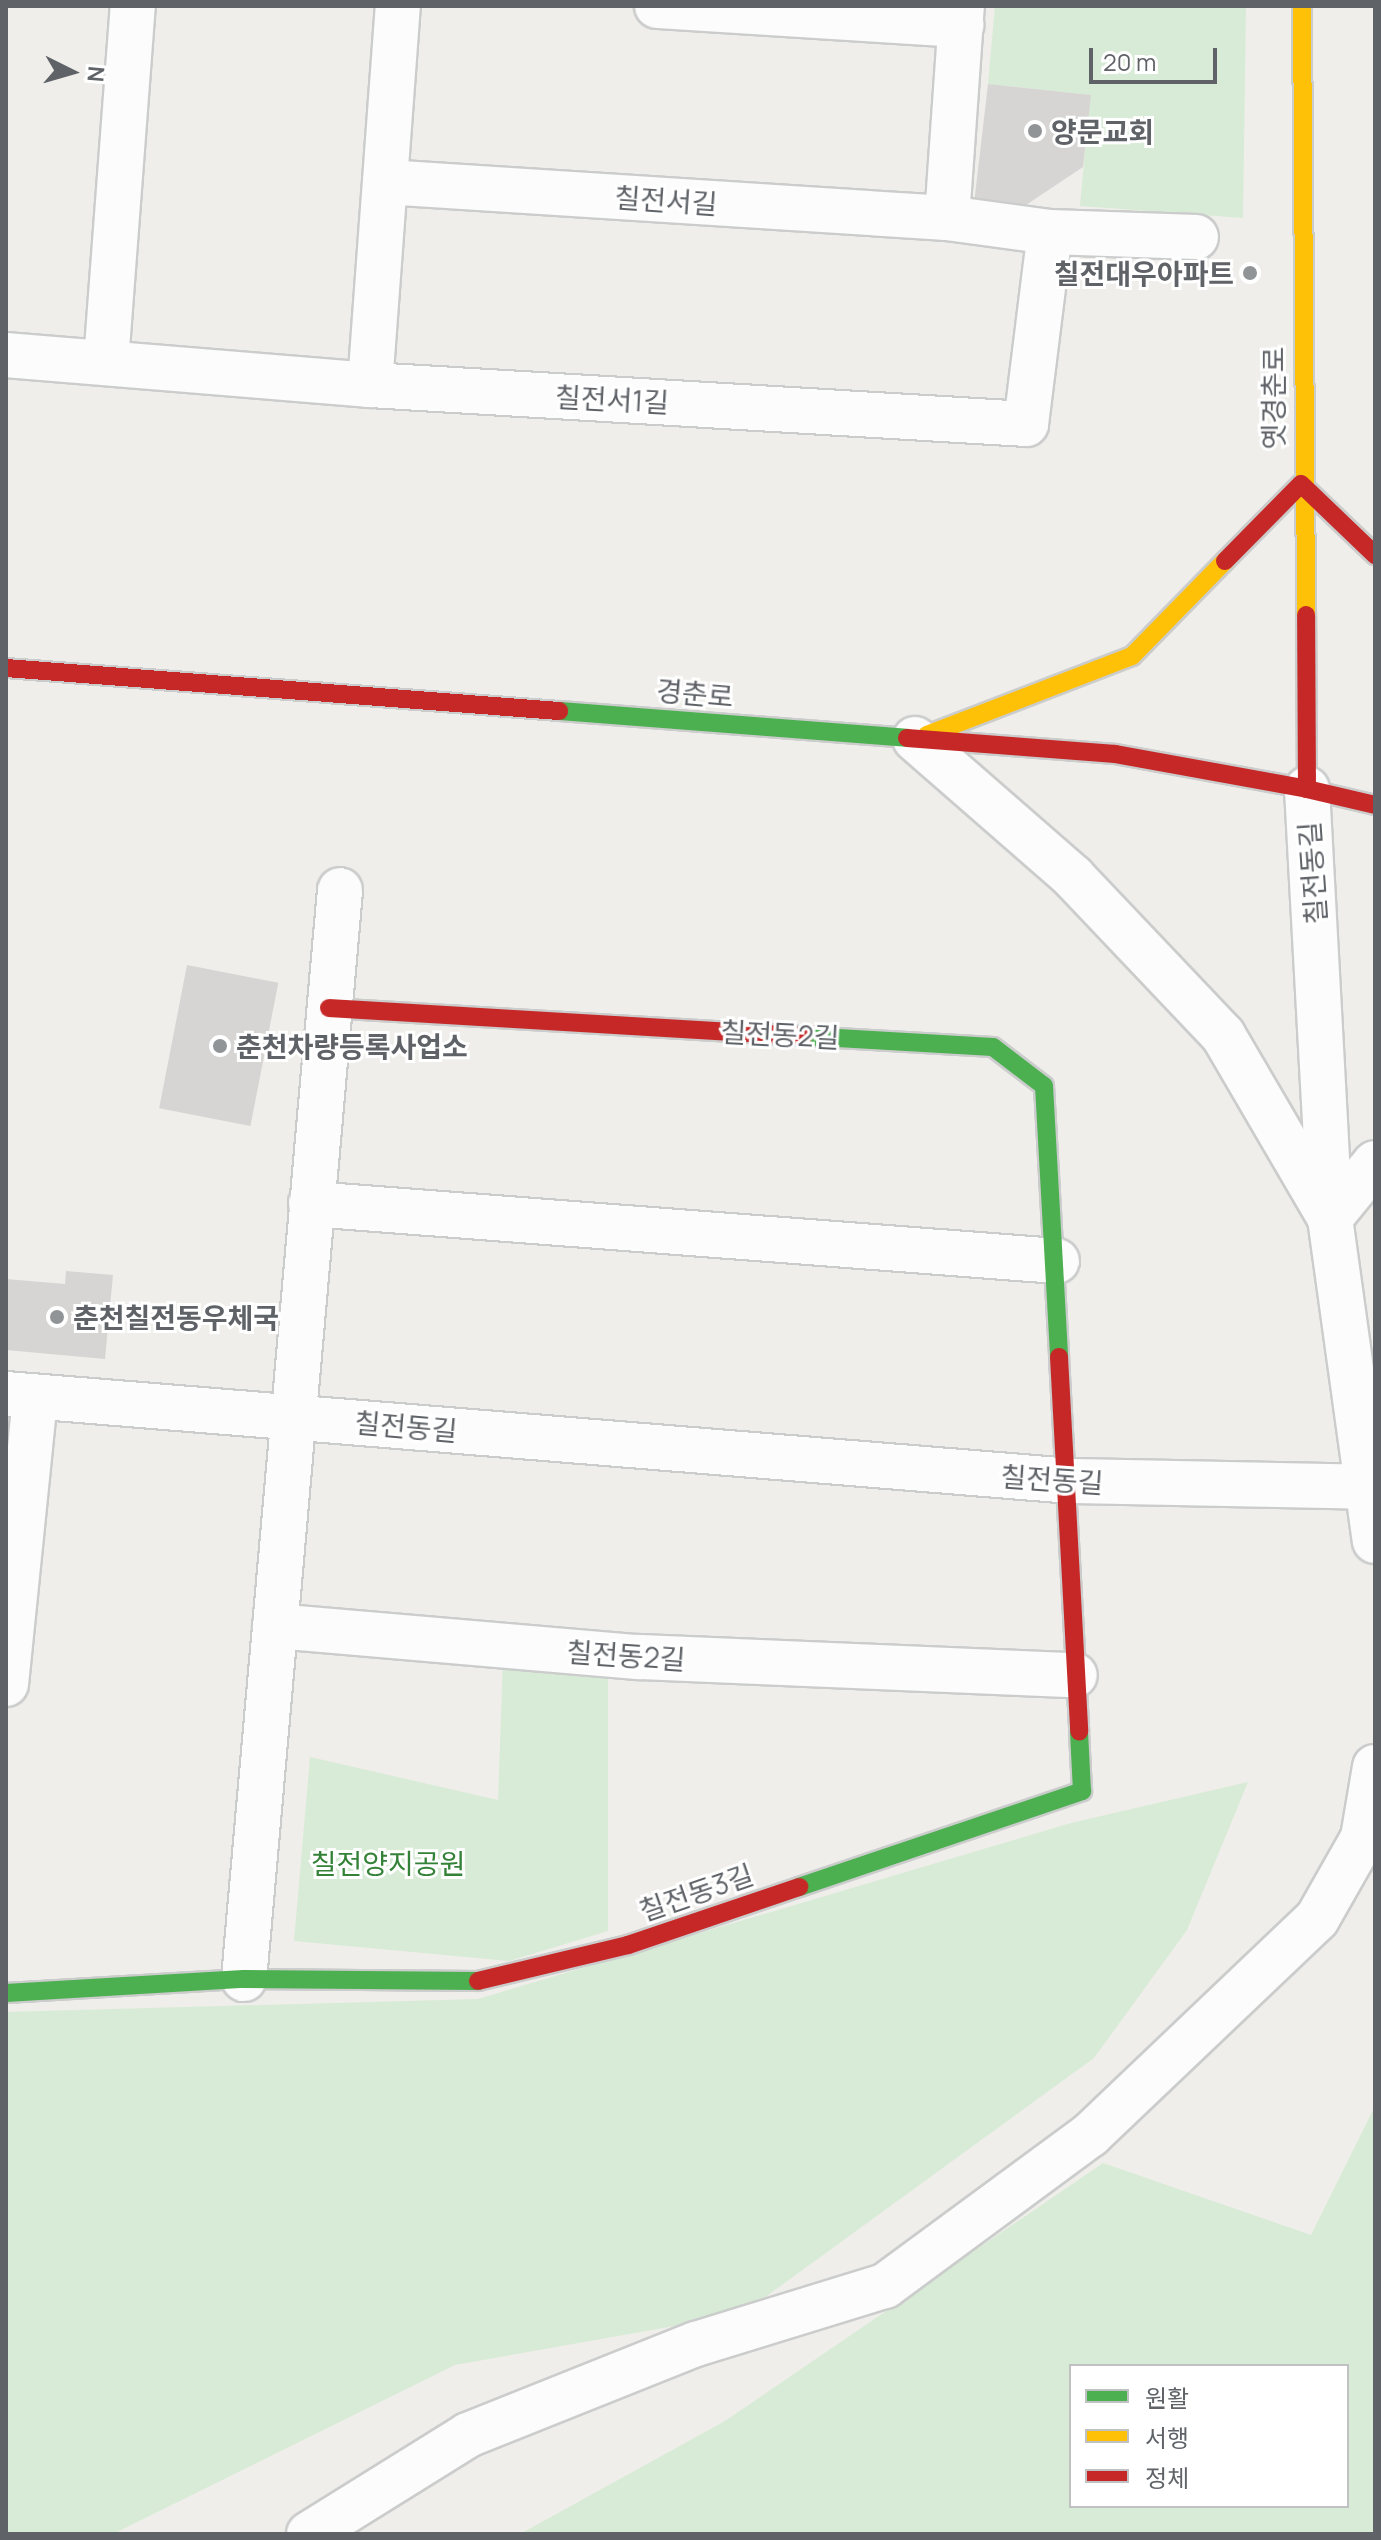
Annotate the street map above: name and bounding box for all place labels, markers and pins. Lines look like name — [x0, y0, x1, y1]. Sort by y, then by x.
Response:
place label: 양문교회 — [1051, 114, 1154, 148]
marker: 양문교회 — [1026, 122, 1044, 140]
place label: 칠전대우아파트 — [1054, 256, 1234, 290]
marker: 칠전대우아파트 — [1241, 264, 1259, 282]
place label: 춘천차량등록사업소 — [236, 1029, 468, 1063]
marker: 춘천차량등록사업소 — [211, 1037, 229, 1055]
place label: 춘천칠전동우체국 — [73, 1300, 279, 1334]
marker: 춘천칠전동우체국 — [48, 1308, 66, 1326]

